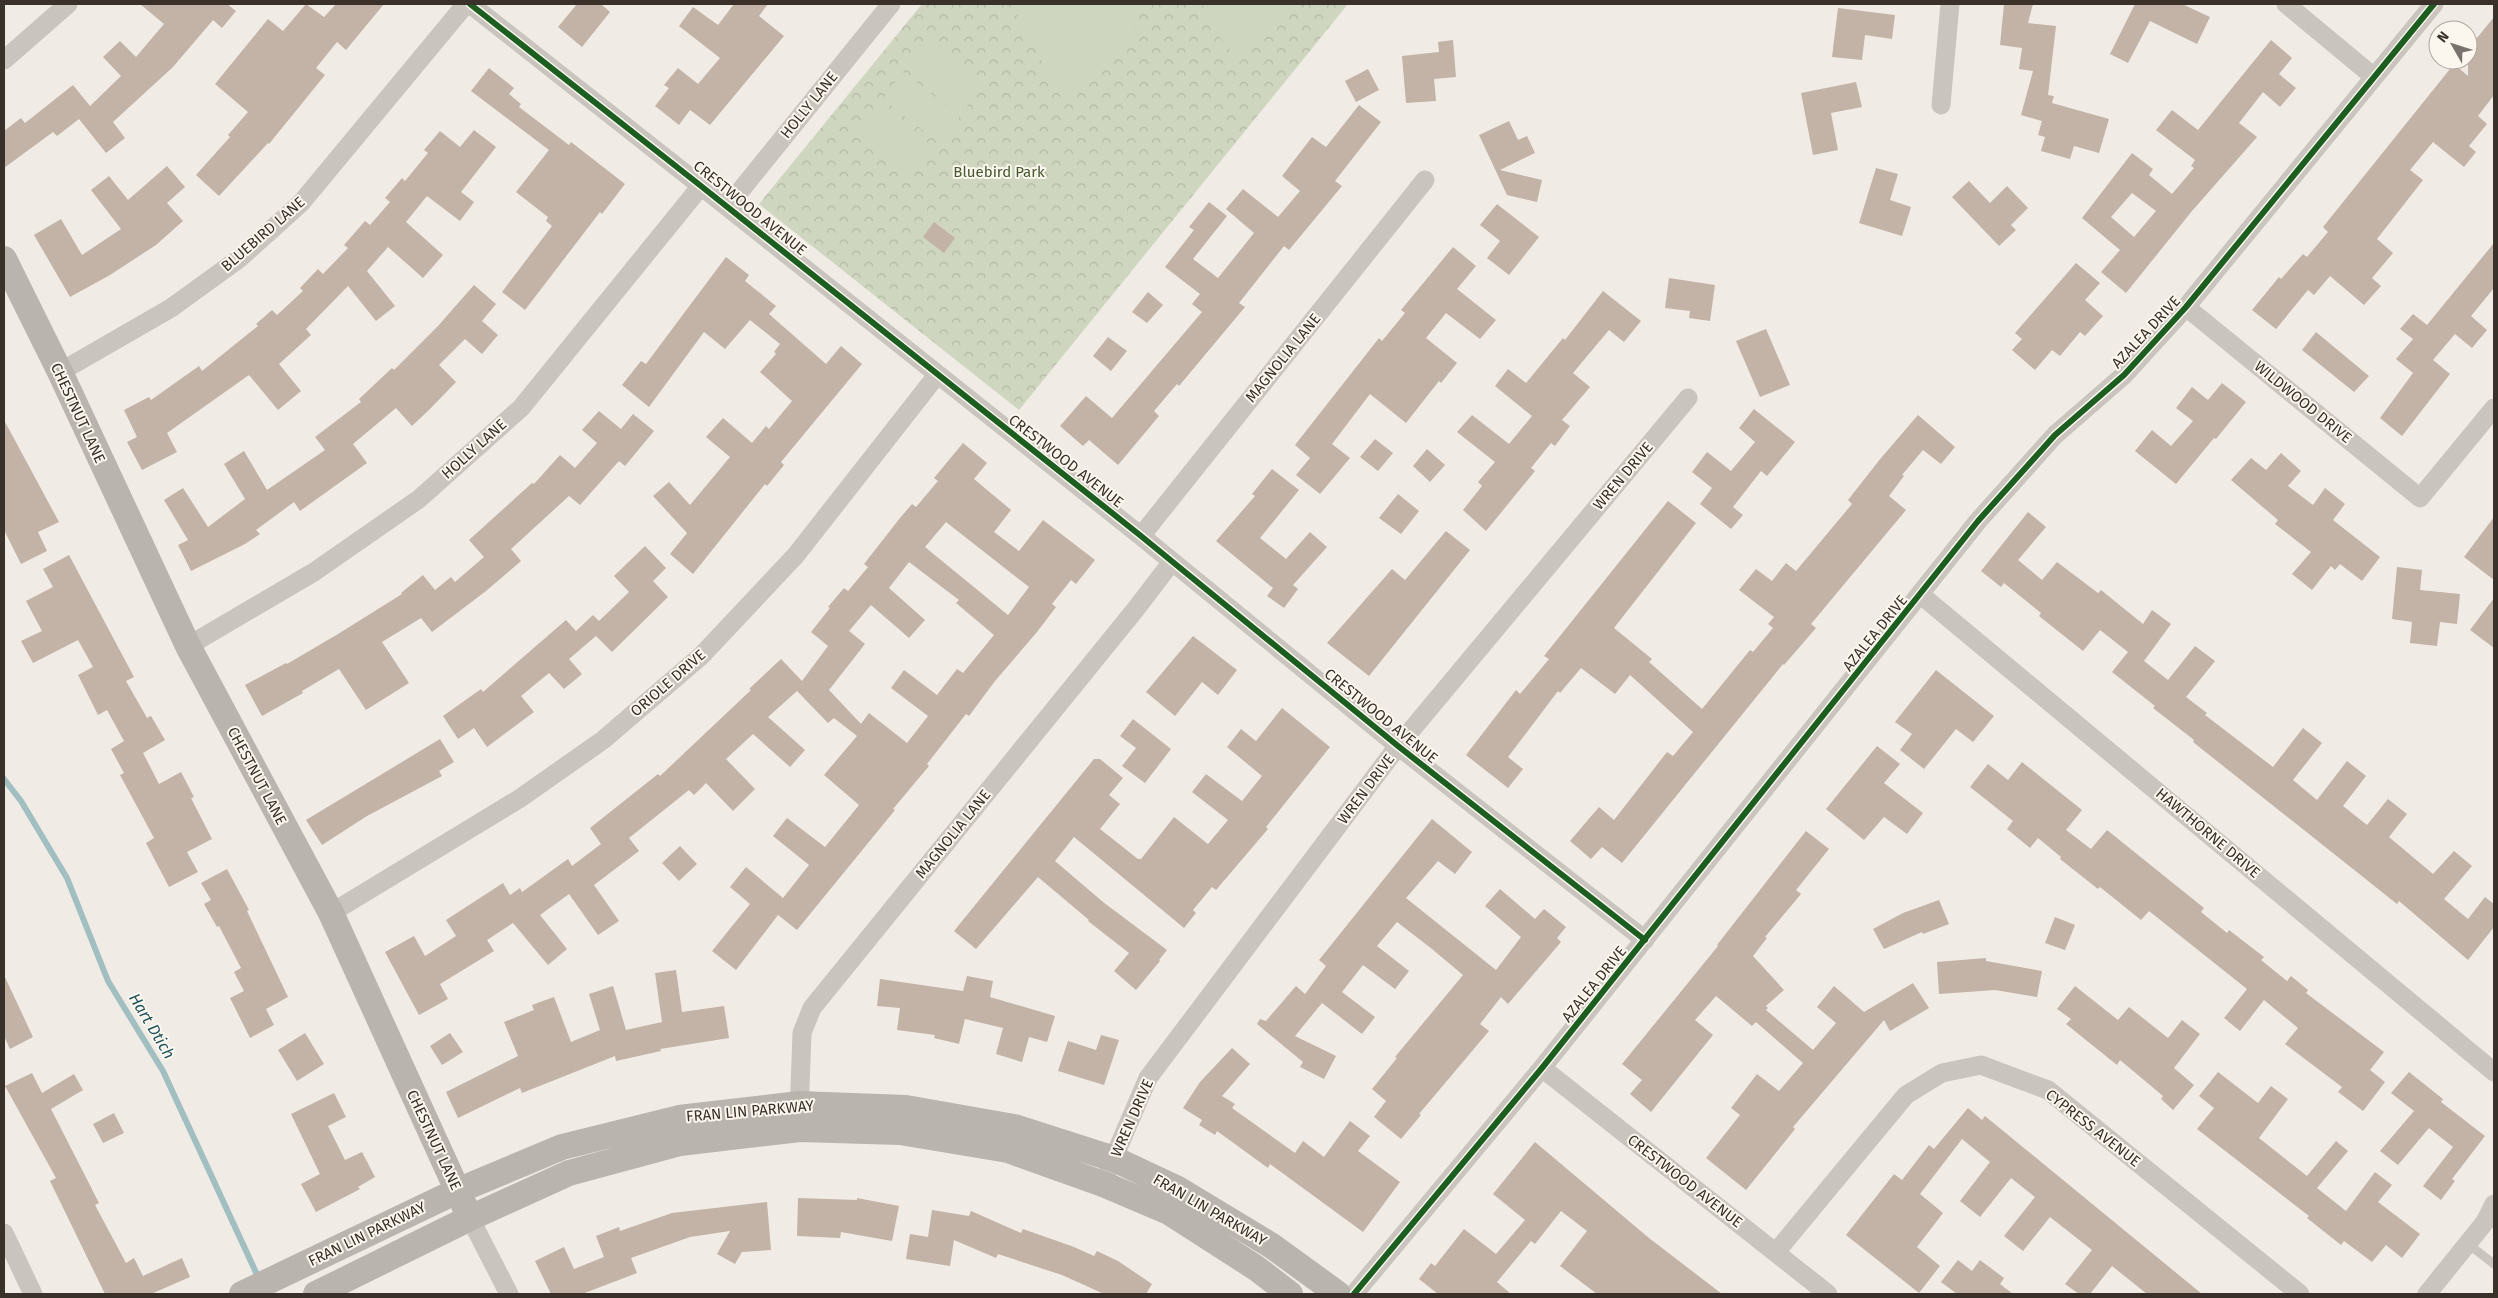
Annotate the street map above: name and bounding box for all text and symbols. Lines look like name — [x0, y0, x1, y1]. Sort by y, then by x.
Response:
north arrow — [2428, 20, 2478, 70]
text: N — [2434, 28, 2453, 46]
street label: HOLLY LANE — [777, 68, 841, 142]
street label: CRESTWOOD AVENUE — [690, 157, 810, 259]
park label: Bluebird Park — [953, 163, 1045, 181]
street label: BLUEBIRD LANE — [218, 193, 308, 275]
street label: AZALEA DRIVE — [2108, 292, 2184, 372]
street label: MAGNOLIA LANE — [1242, 310, 1324, 406]
street label: WILDWOOD DRIVE — [2251, 357, 2355, 447]
street label: CHESTNUT LANE — [47, 360, 109, 466]
street label: CRESTWOOD AVENUE — [1005, 411, 1127, 511]
street label: HOLLY LANE — [438, 415, 510, 483]
street label: WREN DRIVE — [1589, 438, 1657, 514]
street label: AZALEA DRIVE — [1839, 591, 1911, 675]
street label: ORIOLE DRIVE — [627, 646, 709, 720]
street label: CRESTWOOD AVENUE — [1321, 665, 1441, 767]
street label: CHESTNUT LANE — [224, 724, 290, 828]
street label: WREN DRIVE — [1334, 750, 1398, 828]
street label: HAWTHORNE DRIVE — [2152, 784, 2264, 882]
street label: MAGNOLIA LANE — [912, 786, 994, 882]
street label: AZALEA DRIVE — [1558, 942, 1630, 1026]
water label: Hart Dtich — [125, 990, 179, 1062]
street label: WREN DRIVE — [1107, 1076, 1157, 1160]
street label: CYPRESS AVENUE — [2042, 1085, 2144, 1171]
street label: CHESTNUT LANE — [403, 1087, 465, 1193]
street label: FRAN LIN PARKWAY — [685, 1096, 815, 1126]
street label: CRESTWOOD AVENUE — [1624, 1131, 1746, 1231]
street label: FRAN LIN PARKWAY — [1150, 1170, 1271, 1250]
street label: FRAN LIN PARKWAY — [305, 1197, 429, 1270]

